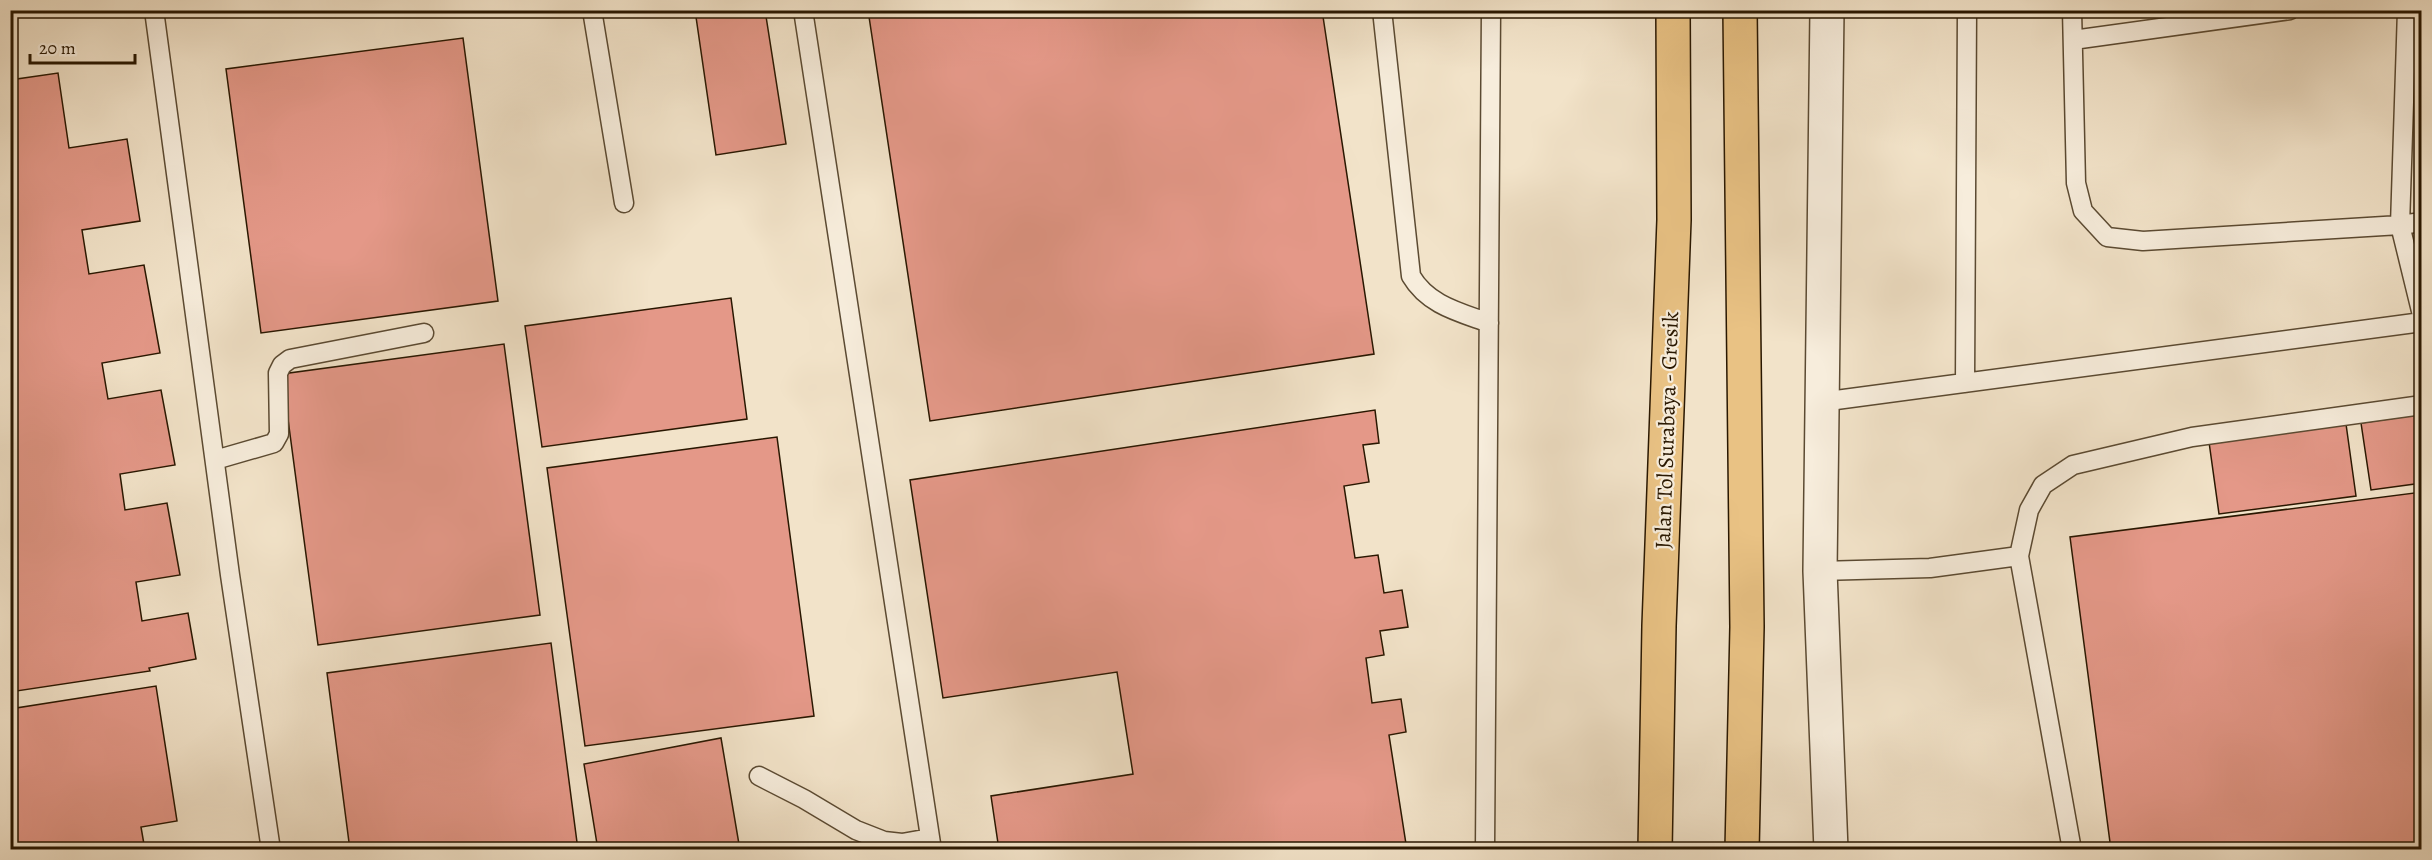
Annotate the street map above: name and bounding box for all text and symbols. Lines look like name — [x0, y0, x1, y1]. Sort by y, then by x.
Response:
scale bar — [30, 27, 135, 65]
text: 20 m — [39, 36, 76, 60]
street label: Jalan Tol Surabaya - Gresik — [1648, 311, 1686, 549]

